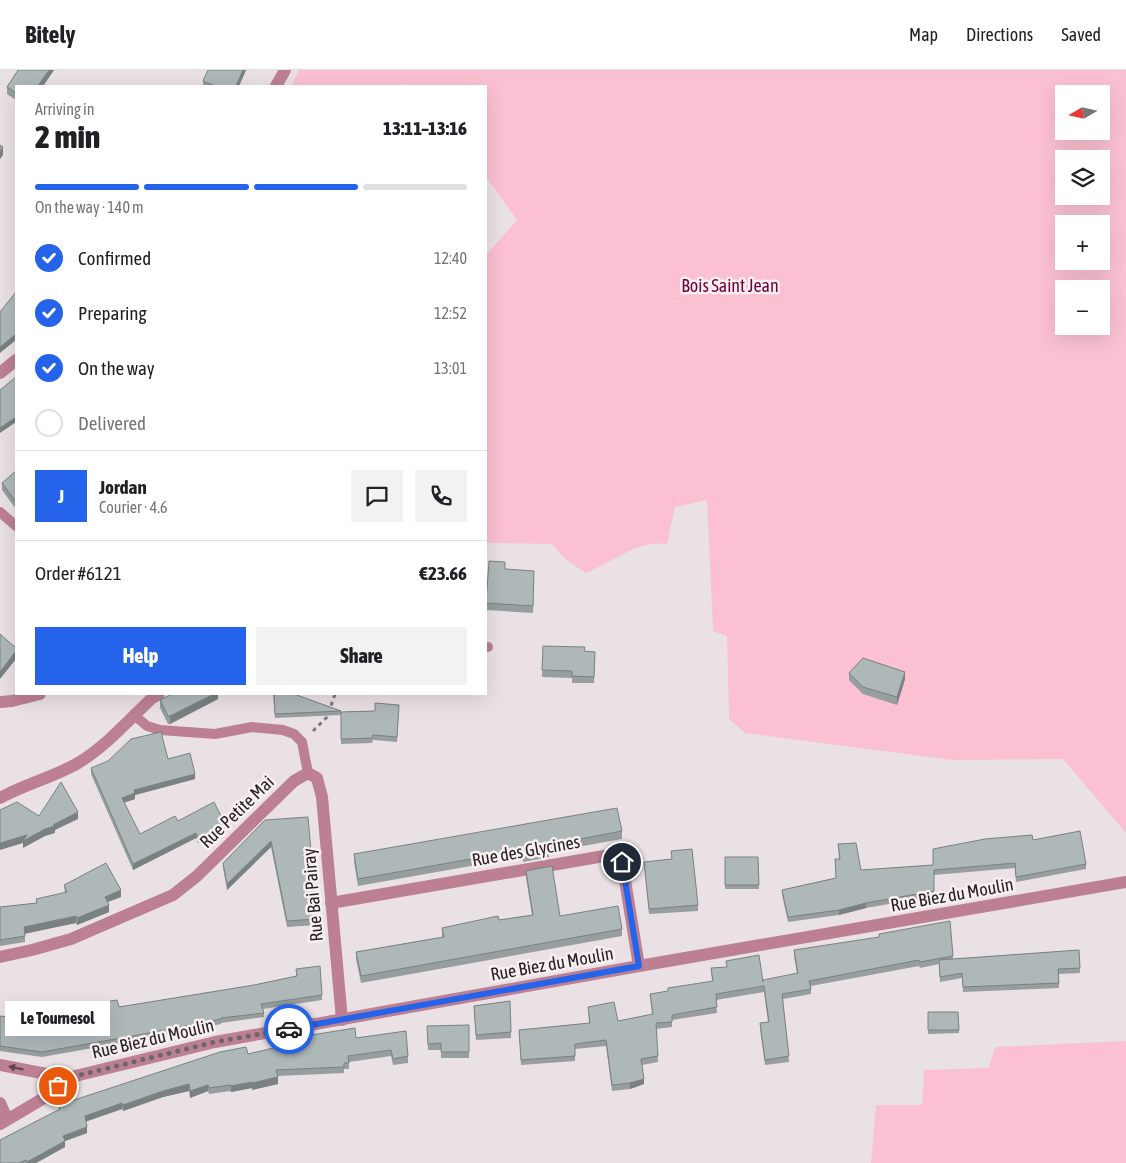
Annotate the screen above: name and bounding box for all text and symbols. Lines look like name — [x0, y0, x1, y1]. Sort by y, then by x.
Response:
text: Bitely — [25, 21, 75, 48]
text: Map — [909, 24, 938, 45]
text: Directions — [966, 24, 1033, 45]
text: Saved — [1061, 24, 1101, 45]
north arrow — [1055, 85, 1110, 140]
map controls — [1055, 85, 1110, 335]
text: Arriving in — [35, 100, 95, 118]
text: 13:11–13:16 — [383, 117, 467, 139]
text: 2 min — [35, 118, 100, 155]
button: layers — [1055, 150, 1110, 205]
text: On the way · 140 m — [35, 198, 144, 216]
button: + — [1055, 215, 1110, 270]
icon: check — [35, 244, 63, 272]
text: Confirmed — [78, 247, 151, 269]
text: 12:40 — [434, 249, 467, 267]
park label: Bois Saint Jean — [681, 275, 779, 296]
button: − — [1055, 280, 1110, 335]
icon: check — [35, 299, 63, 327]
text: Preparing — [78, 302, 147, 324]
text: 12:52 — [434, 304, 467, 322]
icon: check — [35, 354, 63, 382]
text: On the way — [78, 357, 155, 379]
text: 13:01 — [434, 359, 467, 377]
text: Delivered — [78, 412, 146, 434]
button: chat — [351, 470, 403, 522]
button: phone — [415, 470, 467, 522]
text: Jordan — [99, 476, 147, 498]
text: J — [58, 485, 64, 507]
text: Courier · 4.6 — [99, 498, 168, 516]
text: Order #6121 — [35, 562, 122, 584]
text: €23.66 — [419, 562, 467, 584]
button: Help — [35, 627, 246, 685]
button: Share — [256, 627, 467, 685]
street label: Rue Petite Mai — [195, 771, 278, 852]
street label: Rue des Glycines — [470, 831, 582, 870]
pin — [601, 841, 643, 883]
street label: Rue Bai Pairay — [298, 848, 327, 943]
icon: home — [608, 848, 636, 876]
street label: Rue Biez du Moulin — [889, 873, 1015, 916]
street label: Rue Biez du Moulin — [489, 942, 615, 985]
callout: Le Tournesol — [5, 1001, 110, 1036]
courier — [264, 1004, 314, 1054]
text: Le Tournesol — [20, 1009, 95, 1027]
street label: Rue Biez du Moulin — [90, 1014, 216, 1063]
icon: car — [275, 1015, 303, 1043]
one-way arrow — [9, 1064, 24, 1072]
pin — [37, 1065, 79, 1107]
icon: bag — [44, 1072, 72, 1100]

